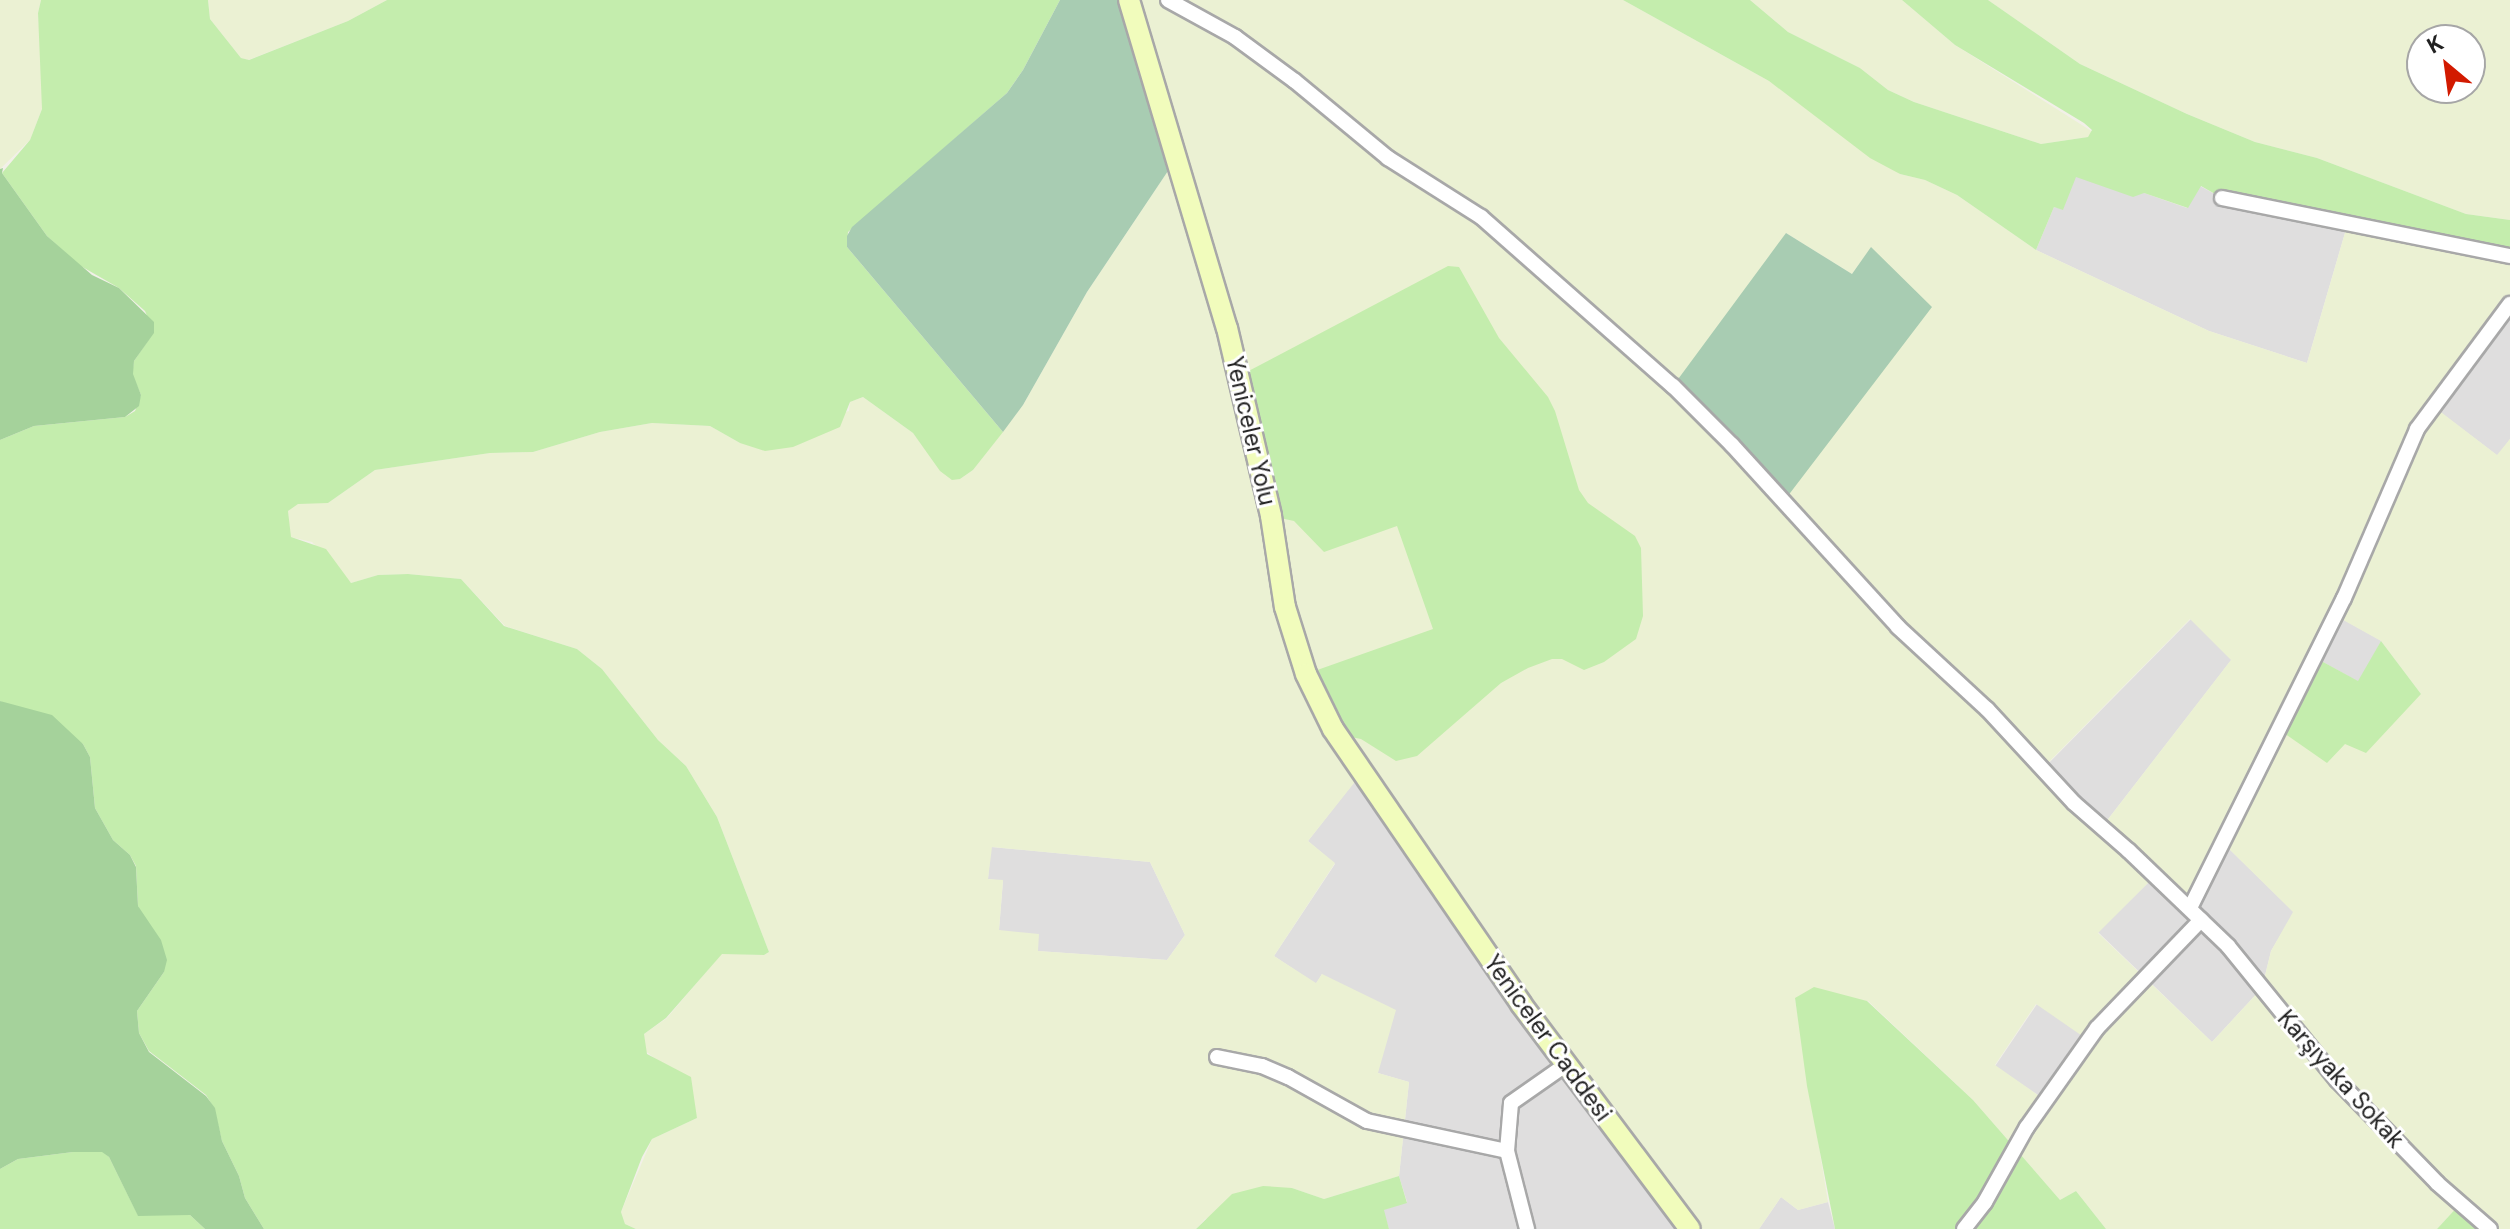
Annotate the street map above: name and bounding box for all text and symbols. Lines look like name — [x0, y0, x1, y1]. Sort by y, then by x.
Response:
north arrow — [2406, 24, 2486, 104]
text: K — [2422, 28, 2448, 60]
street label: Yeniceler Yolu — [1220, 354, 1282, 508]
street label: Yeniceler Caddesi — [1478, 949, 1618, 1127]
street label: Karşıyaka Sokak — [2272, 1004, 2410, 1154]

